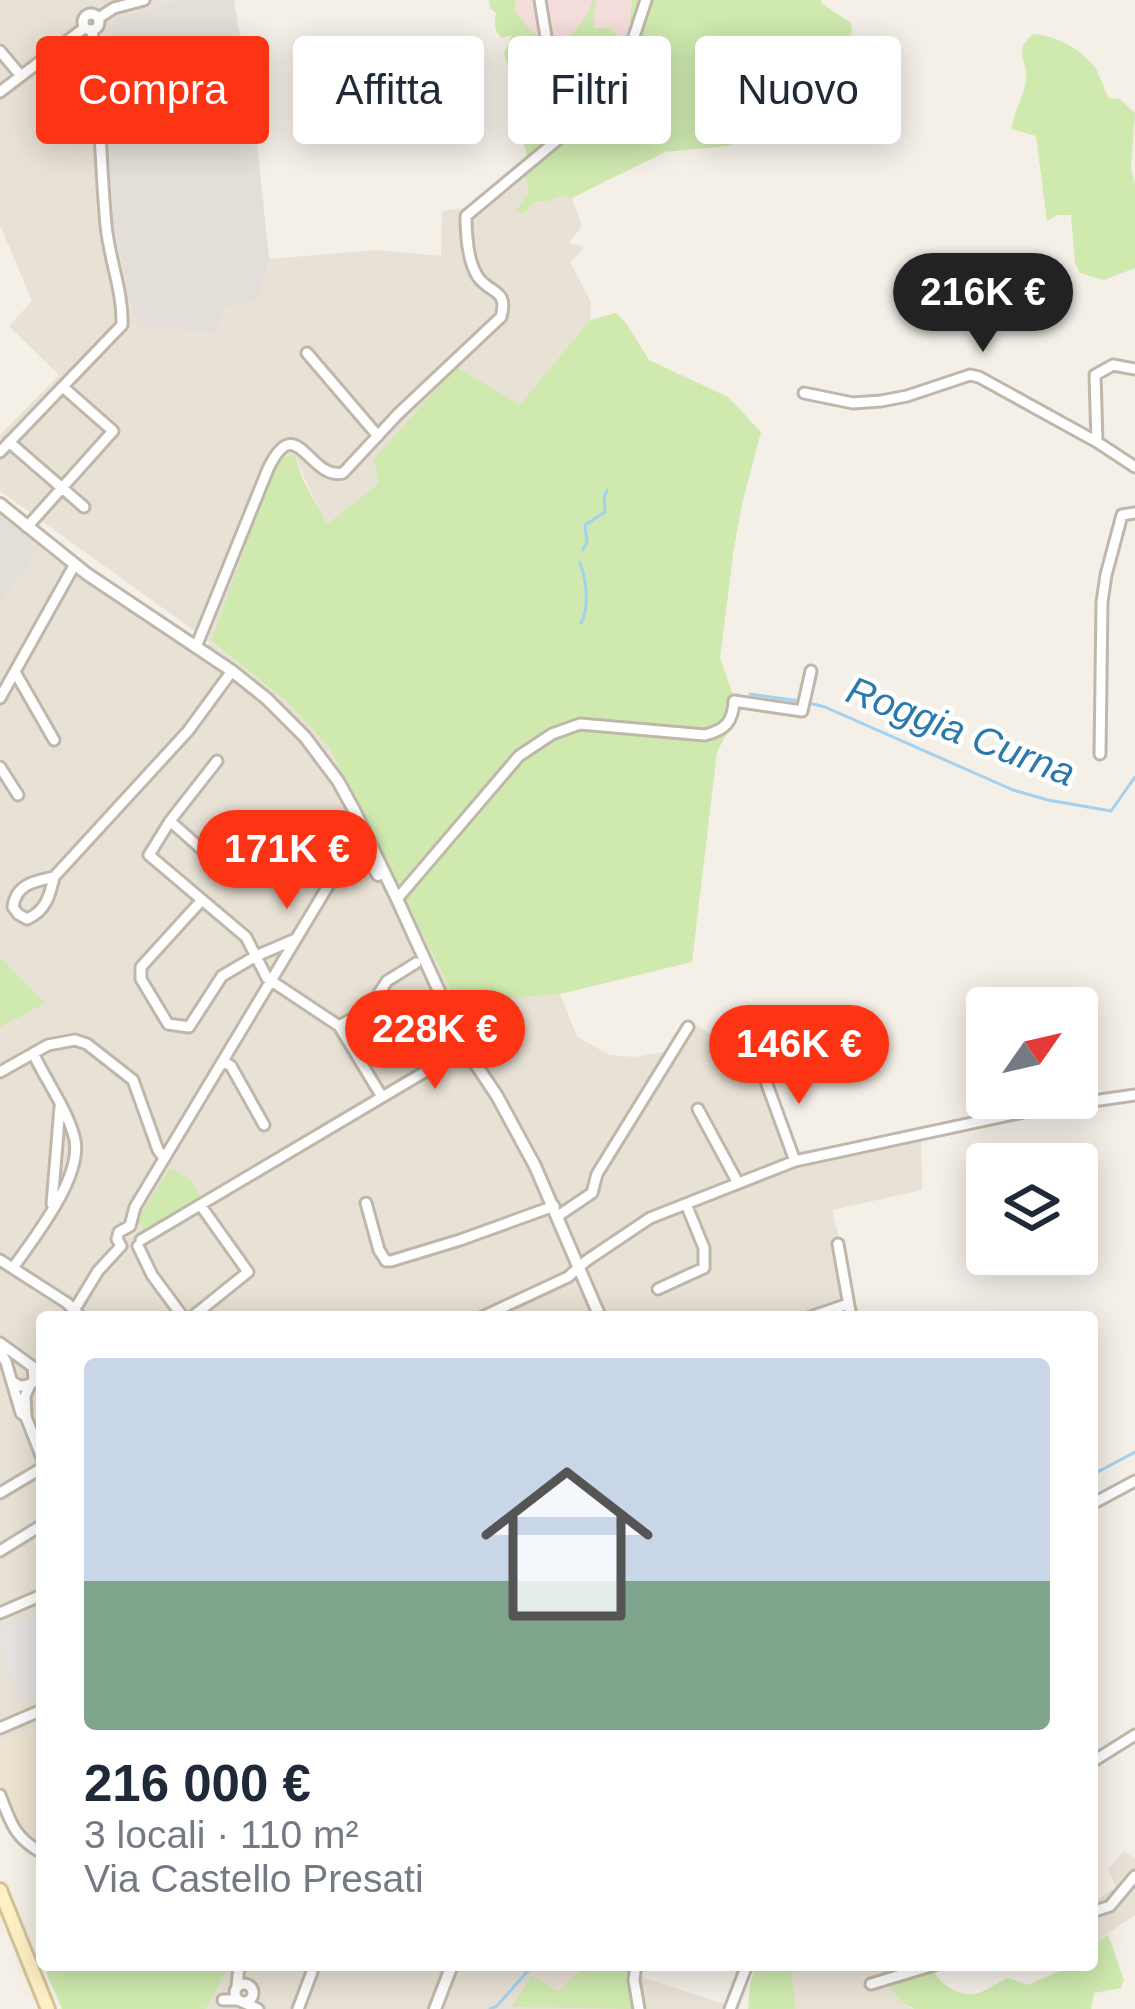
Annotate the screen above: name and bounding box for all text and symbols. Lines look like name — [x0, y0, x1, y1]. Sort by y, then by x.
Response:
chip: Compra — [36, 36, 269, 144]
chip: Affitta — [293, 36, 484, 144]
chip: Filtri — [508, 36, 671, 144]
chip: Nuovo — [695, 36, 901, 144]
pin: 216K € — [885, 253, 1081, 355]
text: 216K € — [920, 270, 1046, 313]
water label: Roggia Curna — [841, 668, 1081, 794]
pin: 171K € — [189, 810, 385, 912]
text: 171K € — [224, 827, 350, 870]
north arrow — [966, 987, 1098, 1119]
map controls — [966, 987, 1098, 1275]
pin: 228K € — [337, 990, 533, 1092]
pin: 146K € — [701, 1005, 897, 1107]
text: 228K € — [372, 1007, 498, 1050]
text: 146K € — [736, 1022, 862, 1065]
button: layers — [966, 1143, 1098, 1275]
icon: home — [459, 1436, 675, 1652]
text: 216 000 € — [84, 1755, 311, 1812]
text: 3 locali · 110 m² — [84, 1813, 359, 1856]
text: Via Castello Presati — [84, 1857, 424, 1900]

